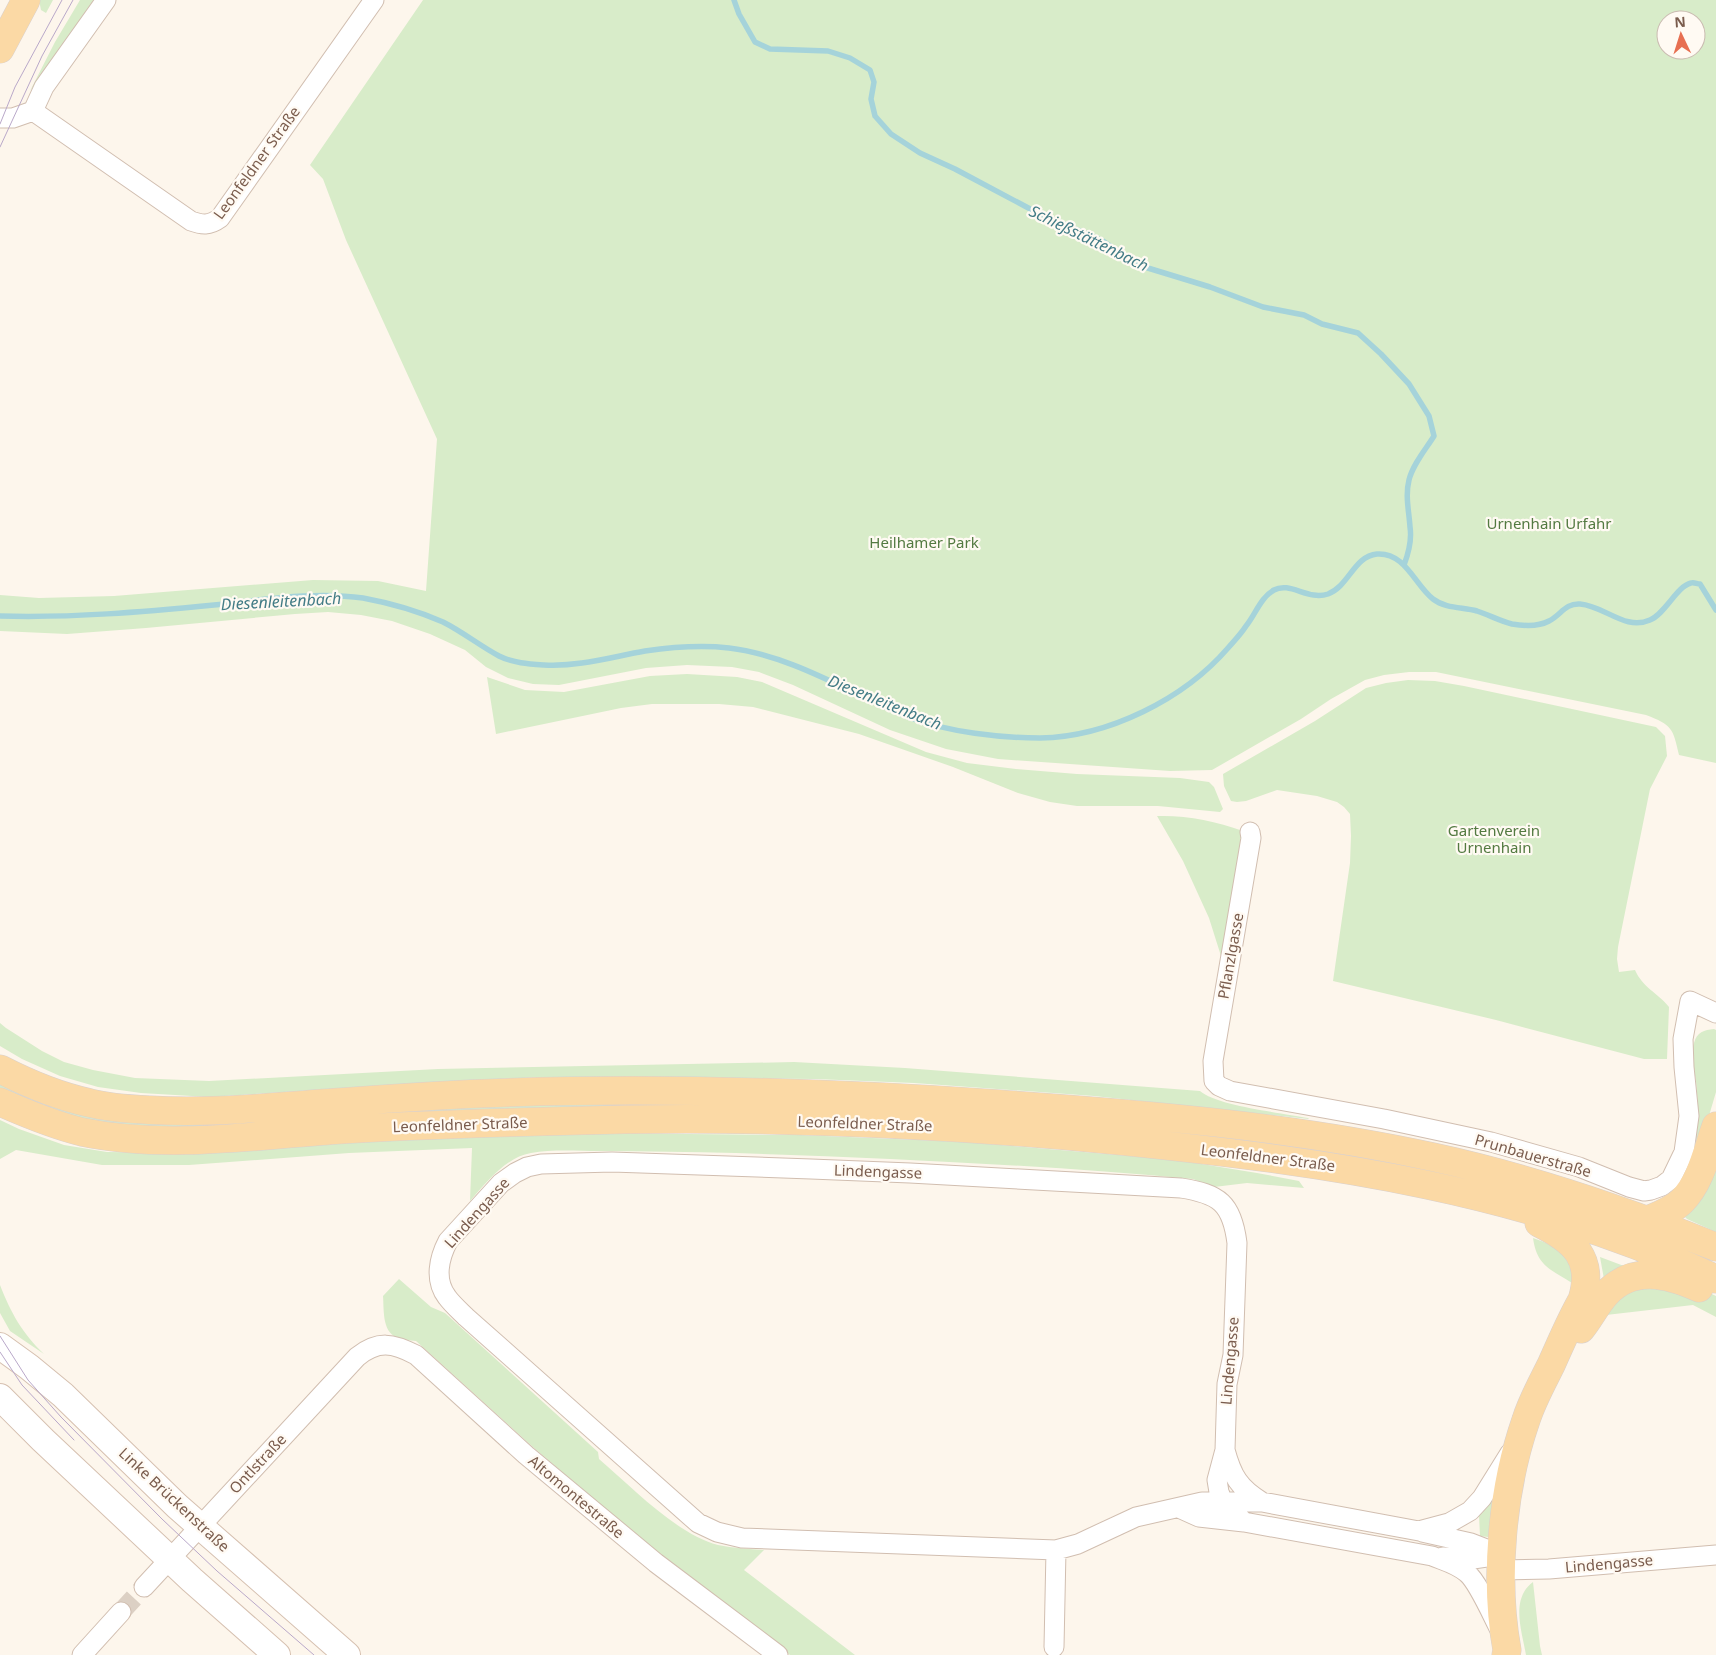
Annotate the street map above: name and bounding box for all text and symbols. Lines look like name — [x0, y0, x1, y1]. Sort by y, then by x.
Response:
north arrow — [1656, 10, 1706, 60]
text: N — [1674, 12, 1686, 31]
street label: Leonfeldner Straße — [208, 102, 304, 223]
water label: Schießstättenbach — [1026, 200, 1152, 276]
park label: Urnenhain Urfahr — [1486, 513, 1612, 533]
park label: Heilhamer Park — [869, 532, 979, 552]
water label: Diesenleitenbach — [220, 587, 342, 615]
water label: Diesenleitenbach — [825, 669, 945, 735]
park label: Gartenverein Urnenhain — [1448, 820, 1540, 857]
street label: Pflanzlgasse — [1213, 911, 1247, 1000]
street label: Leonfeldner Straße — [797, 1111, 933, 1135]
street label: Leonfeldner Straße — [392, 1112, 528, 1136]
street label: Prunbauerstraße — [1473, 1129, 1594, 1181]
street label: Leonfeldner Straße — [1200, 1139, 1336, 1175]
street label: Lindengasse — [833, 1159, 923, 1183]
street label: Lindengasse — [439, 1173, 513, 1252]
street label: Lindengasse — [1215, 1316, 1243, 1406]
street label: Ontlstraße — [224, 1429, 290, 1498]
street label: Linke Brückenstraße — [115, 1443, 234, 1556]
street label: Altomontestraße — [525, 1450, 629, 1542]
street label: Lindengasse — [1564, 1549, 1654, 1577]

